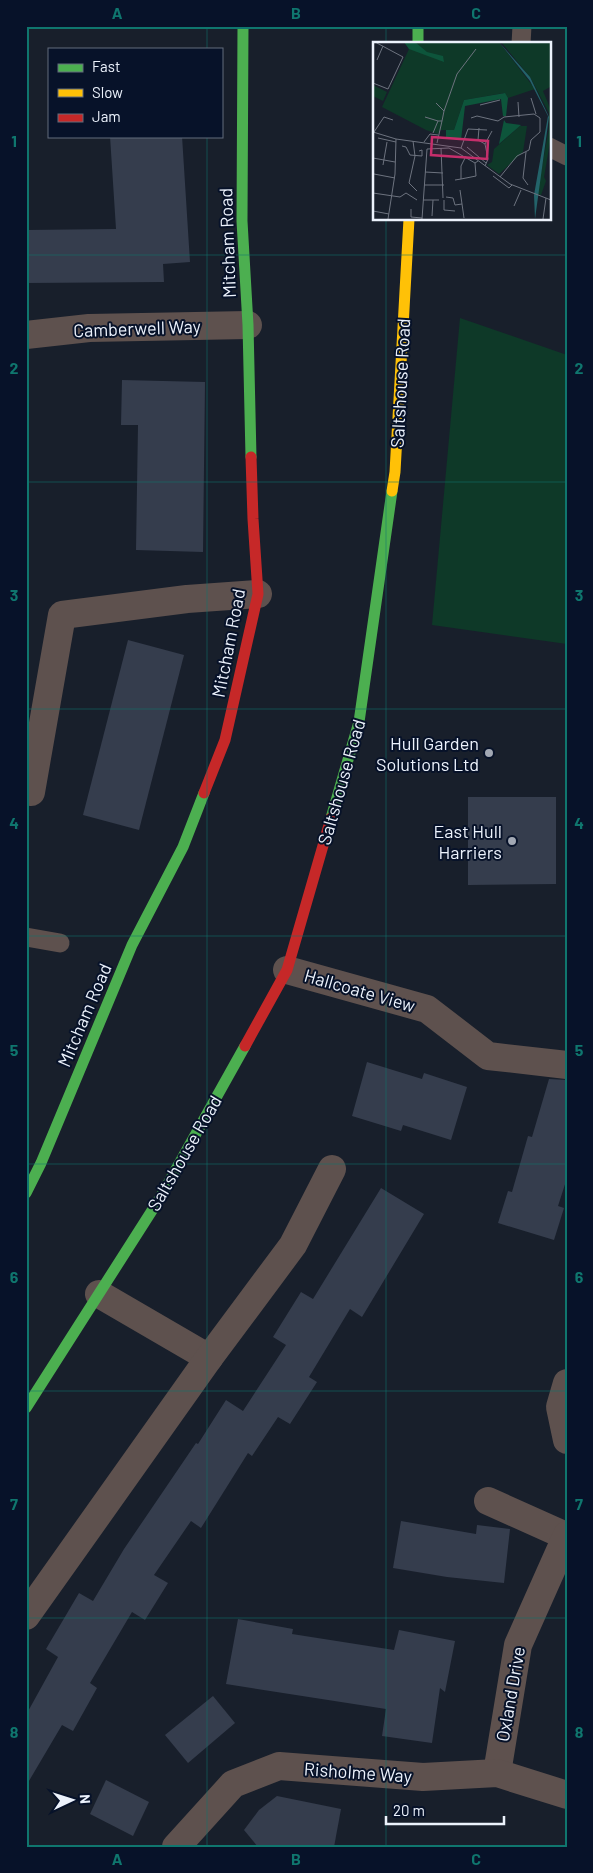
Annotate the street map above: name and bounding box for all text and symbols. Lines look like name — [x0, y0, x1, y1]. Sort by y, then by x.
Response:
text: A — [112, 3, 123, 22]
text: B — [291, 3, 301, 22]
text: C — [471, 3, 481, 22]
inset map — [373, 42, 550, 220]
legend — [48, 48, 222, 138]
text: Fast — [92, 57, 120, 75]
text: Slow — [92, 83, 123, 101]
text: Jam — [92, 107, 121, 125]
text: 1 — [11, 131, 17, 150]
text: 1 — [576, 131, 582, 150]
street label: Mitcham Road — [214, 188, 240, 298]
street label: Camberwell Way — [73, 315, 201, 341]
street label: Saltshouse Road — [386, 318, 414, 448]
text: 2 — [10, 358, 19, 377]
text: 2 — [575, 358, 584, 377]
text: 3 — [10, 585, 18, 604]
text: 3 — [575, 585, 583, 604]
street label: Mitcham Road — [207, 587, 249, 699]
street label: Saltshouse Road — [313, 717, 369, 847]
place label: Hull Garden Solutions Ltd — [376, 732, 479, 775]
marker: Hull Garden Solutions Ltd — [483, 747, 495, 759]
text: 4 — [9, 813, 19, 832]
text: 4 — [574, 813, 584, 832]
place label: East Hull Harriers — [433, 820, 502, 863]
marker: East Hull Harriers — [506, 835, 518, 847]
street label: Mitcham Road — [52, 960, 116, 1070]
street label: Hallcoate View — [302, 964, 418, 1016]
text: 5 — [10, 1040, 19, 1059]
text: 5 — [575, 1040, 584, 1059]
street label: Saltshouse Road — [142, 1091, 226, 1215]
text: 6 — [10, 1267, 19, 1286]
text: 6 — [575, 1267, 584, 1286]
text: 7 — [10, 1494, 18, 1513]
text: 7 — [575, 1494, 583, 1513]
street label: Oxland Drive — [491, 1645, 529, 1743]
text: 8 — [10, 1722, 19, 1741]
text: 8 — [575, 1722, 584, 1741]
street label: Risholme Way — [303, 1757, 413, 1787]
north arrow — [48, 1776, 98, 1826]
scale bar — [386, 1793, 503, 1825]
text: N — [77, 1794, 94, 1804]
text: 20 m — [393, 1801, 425, 1819]
text: A — [112, 1849, 123, 1868]
text: B — [291, 1849, 301, 1868]
text: C — [471, 1849, 481, 1868]

